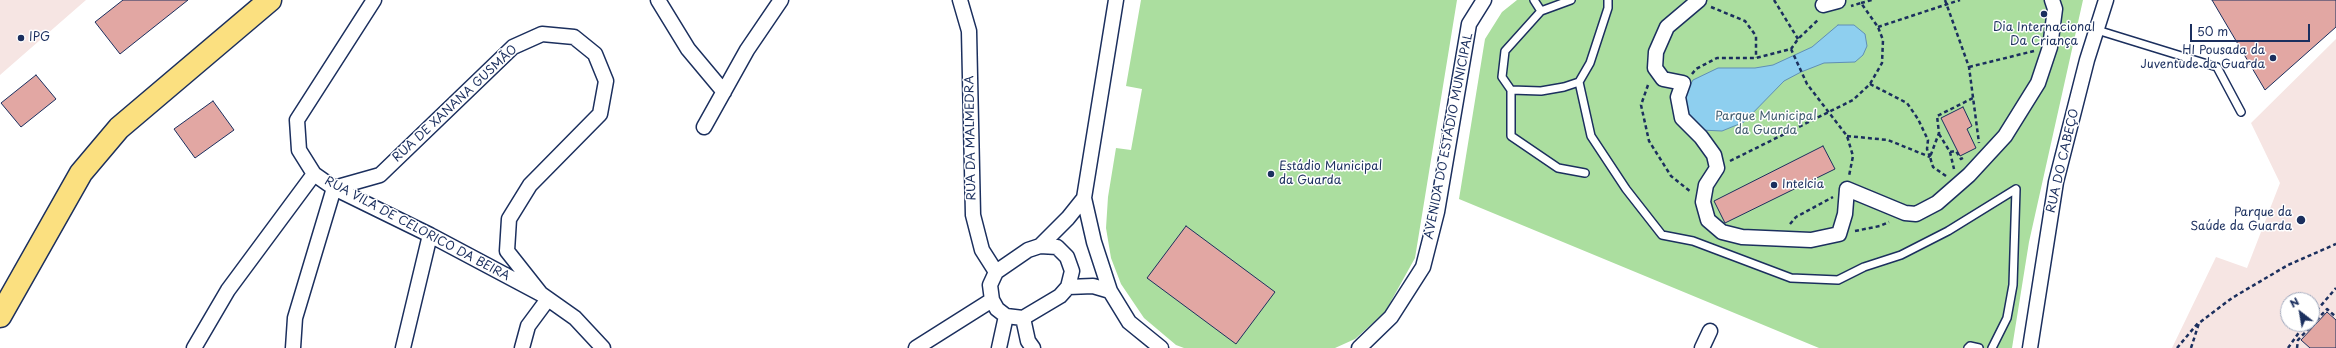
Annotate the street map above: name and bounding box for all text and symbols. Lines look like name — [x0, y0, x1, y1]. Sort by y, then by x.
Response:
marker: Dia Internacional Da Criança — [2039, 9, 2049, 19]
scale bar — [2192, 16, 2312, 42]
place label: Dia Internacional Da Criança — [1993, 21, 2095, 49]
text: 50 m — [2197, 22, 2228, 40]
place label: IPG — [29, 31, 50, 45]
street label: AVENIDA DO ESTÁDIO MUNICIPAL — [1422, 32, 1476, 240]
marker: IPG — [16, 33, 26, 43]
street label: RUA DE XANANA GUSMÃO — [390, 43, 520, 165]
place label: HI Pousada da Juventude da Guarda — [2141, 44, 2265, 72]
marker: HI Pousada da Juventude da Guarda — [2268, 53, 2278, 63]
street label: RUA DA MALMEDRA — [963, 75, 979, 201]
street label: RUA DO CABEÇO — [2044, 108, 2082, 214]
park label: Parque Municipal da Guarda — [1715, 110, 1817, 138]
place label: Estádio Municipal da Guarda — [1279, 160, 1382, 188]
marker: Estádio Municipal da Guarda — [1266, 169, 1276, 179]
street label: RUA VILA DE CELORICO DA BEIRA — [322, 174, 512, 284]
place label: Intelcia — [1782, 178, 1824, 192]
marker: Intelcia — [1769, 180, 1779, 190]
place label: Parque da Saúde da Guarda — [2190, 206, 2292, 234]
marker: Parque da Saúde da Guarda — [2295, 214, 2307, 226]
north arrow — [2280, 292, 2320, 332]
text: N — [2286, 293, 2302, 312]

